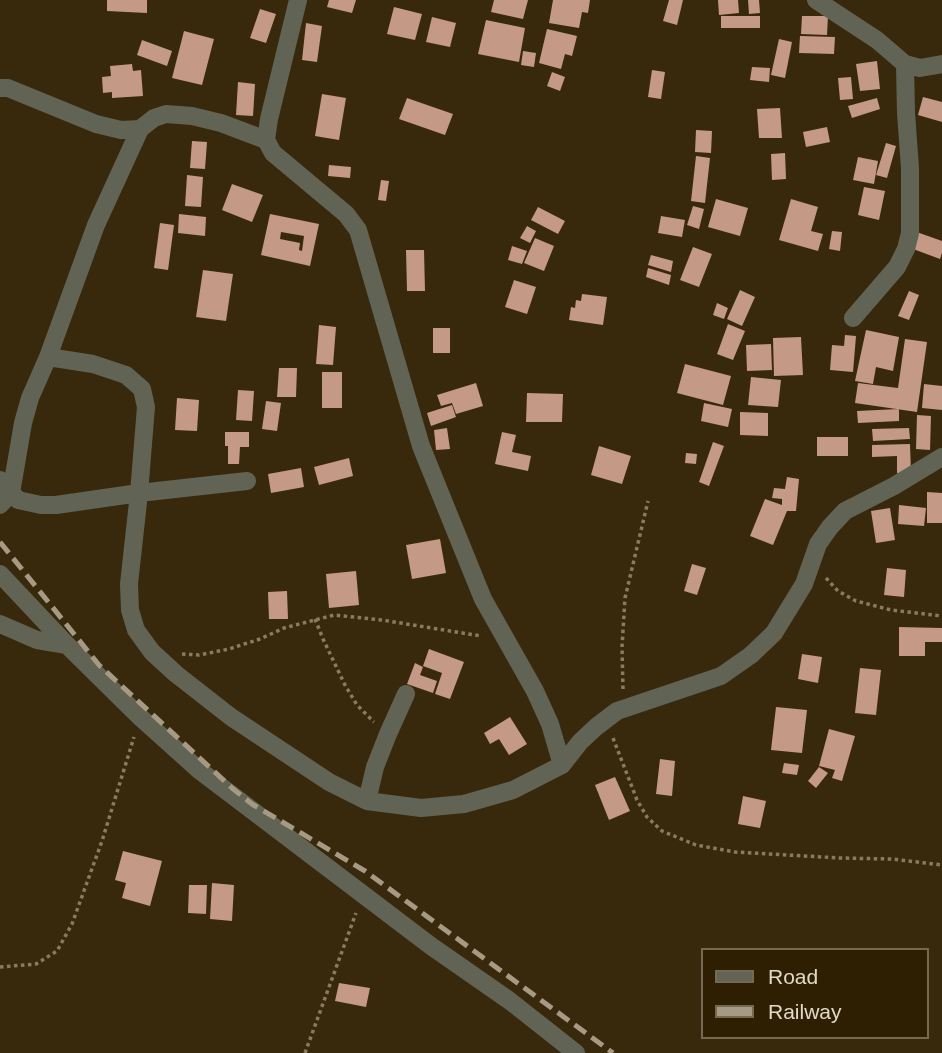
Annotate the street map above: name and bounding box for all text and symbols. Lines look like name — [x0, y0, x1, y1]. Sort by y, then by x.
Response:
legend — [701, 948, 928, 1039]
text: Road — [768, 965, 818, 988]
text: Railway — [768, 1000, 842, 1023]

